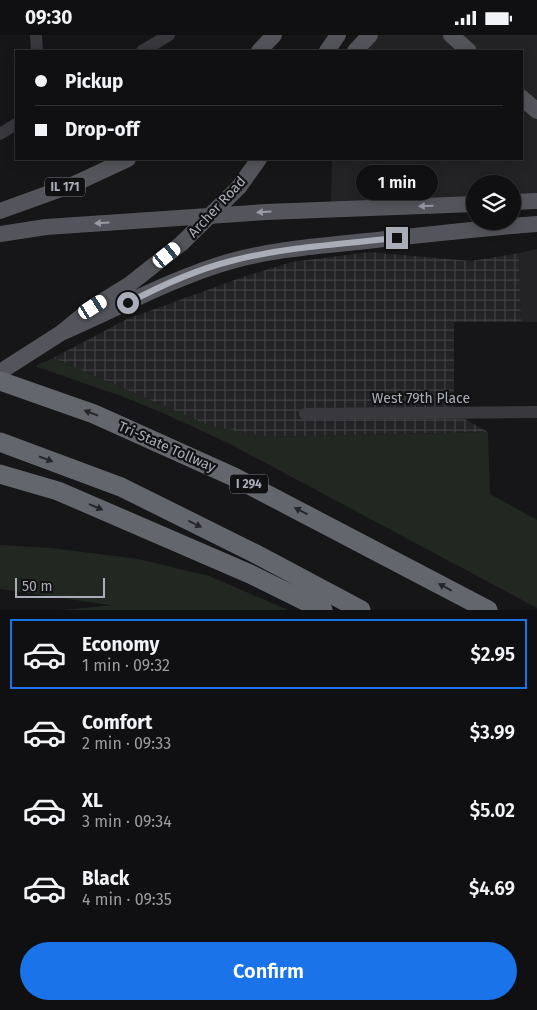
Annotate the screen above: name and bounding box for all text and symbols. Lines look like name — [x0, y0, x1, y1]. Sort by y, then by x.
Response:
text: 09:30 — [25, 6, 72, 29]
text: Pickup — [65, 70, 123, 93]
text: Drop-off — [65, 118, 139, 141]
callout: 1 min — [356, 165, 438, 201]
street label: Archer Road — [185, 173, 249, 241]
text: 1 min — [378, 173, 416, 192]
map controls — [466, 175, 521, 230]
button: layers — [466, 175, 521, 230]
road number: IL 171 — [45, 177, 85, 197]
one-way arrow — [418, 202, 434, 210]
one-way arrow — [256, 209, 272, 217]
one-way arrow — [93, 219, 109, 227]
route end — [386, 227, 408, 249]
car — [150, 240, 183, 270]
route start — [117, 292, 139, 314]
car — [76, 293, 109, 321]
street label: West 79th Place — [372, 390, 470, 407]
one-way arrow — [83, 409, 98, 416]
street label: Tri-State Tollway — [116, 418, 218, 476]
one-way arrow — [38, 456, 53, 463]
road number: I 294 — [230, 474, 268, 493]
one-way arrow — [89, 503, 104, 511]
one-way arrow — [294, 507, 308, 515]
one-way arrow — [187, 519, 202, 528]
scale bar — [15, 575, 105, 598]
text: 50 m — [22, 578, 53, 595]
one-way arrow — [437, 583, 452, 591]
icon: car — [22, 632, 67, 677]
text: Economy — [82, 633, 159, 656]
text: $2.95 — [470, 643, 515, 666]
text: 1 min · 09:32 — [82, 656, 170, 675]
icon: car — [22, 710, 67, 755]
text: Comfort — [82, 711, 152, 734]
text: $3.99 — [470, 721, 515, 744]
text: 2 min · 09:33 — [82, 734, 171, 753]
icon: car — [22, 788, 67, 833]
text: XL — [82, 789, 103, 812]
text: $5.02 — [470, 799, 515, 822]
text: 3 min · 09:34 — [82, 812, 172, 831]
icon: car — [22, 866, 67, 911]
text: Black — [82, 867, 129, 890]
text: $4.69 — [469, 877, 515, 900]
text: 4 min · 09:35 — [82, 890, 172, 909]
button: Confirm — [20, 942, 517, 1000]

